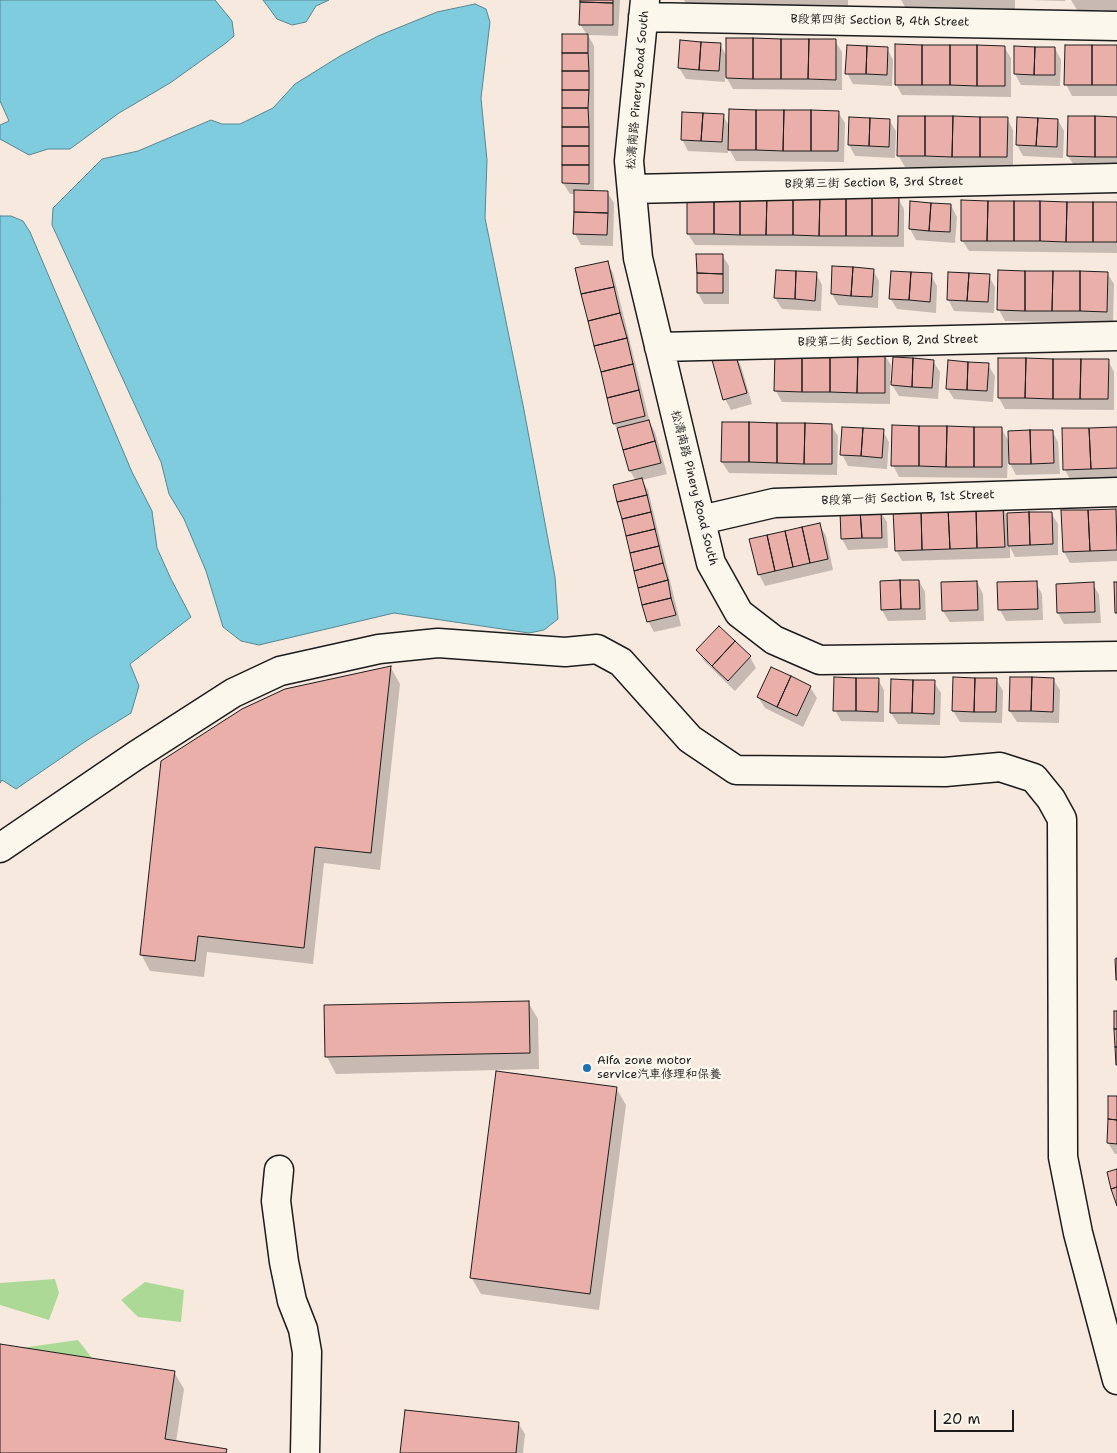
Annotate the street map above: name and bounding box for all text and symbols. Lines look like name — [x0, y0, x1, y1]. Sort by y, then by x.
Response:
street label: 松濤南路 Pinery Road South — [624, 10, 652, 170]
street label: B段第四街 Section B, 4th Street — [790, 12, 970, 30]
street label: B段第三街 Section B, 3rd Street — [784, 174, 964, 192]
street label: B段第二街 Section B, 2nd Street — [797, 332, 979, 350]
street label: 松濤南路 Pinery Road South — [668, 409, 720, 567]
street label: B段第一街 Section B, 1st Street — [821, 488, 995, 508]
place label: Aifa zone motor service汽車修理和保養 — [597, 1054, 721, 1082]
marker: Aifa zone motor service汽車修理和保養 — [581, 1062, 593, 1074]
scale bar — [937, 1400, 1017, 1432]
text: 20 m — [942, 1409, 981, 1429]

